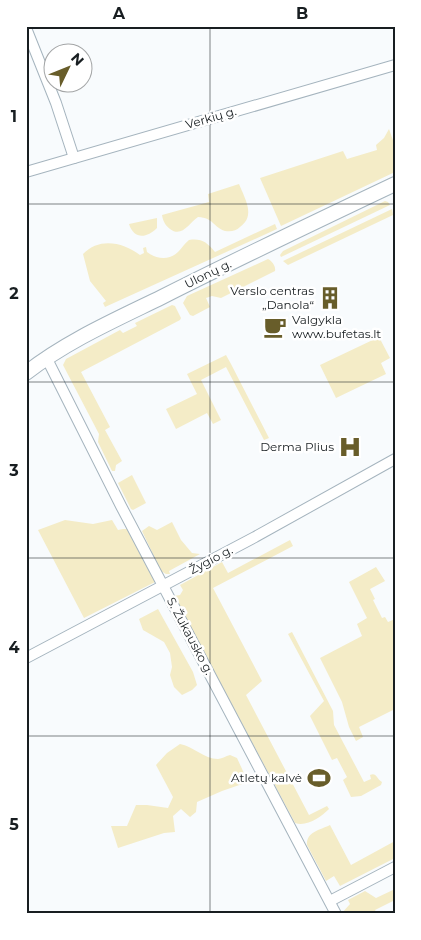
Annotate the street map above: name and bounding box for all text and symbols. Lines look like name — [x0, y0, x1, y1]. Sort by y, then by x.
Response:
text: A — [112, 4, 126, 23]
text: B — [296, 4, 308, 23]
north arrow — [42, 42, 92, 92]
text: N — [67, 49, 88, 69]
street label: Verkių g. — [184, 103, 238, 132]
text: 1 — [11, 107, 17, 126]
street label: Ulonų g. — [182, 256, 234, 291]
place label: Verslo centras „Danola“ — [230, 283, 314, 312]
text: 2 — [9, 284, 19, 303]
building icon: Verslo centras „Danola“ — [317, 285, 343, 311]
place label: Valgykla www.bufetas.lt — [292, 312, 381, 341]
cafe icon: Valgykla www.bufetas.lt — [262, 314, 288, 340]
hospital icon: Derma Plius — [337, 434, 363, 460]
place label: Derma Plius — [260, 439, 334, 454]
text: 3 — [8, 461, 19, 480]
street label: Žygio g. — [186, 542, 235, 577]
street label: S. Žukausko g. — [164, 594, 217, 677]
text: 4 — [8, 638, 20, 657]
sports icon: Atletų kalvė — [306, 765, 332, 791]
place label: Atletų kalvė — [231, 770, 302, 785]
text: 5 — [9, 815, 19, 834]

